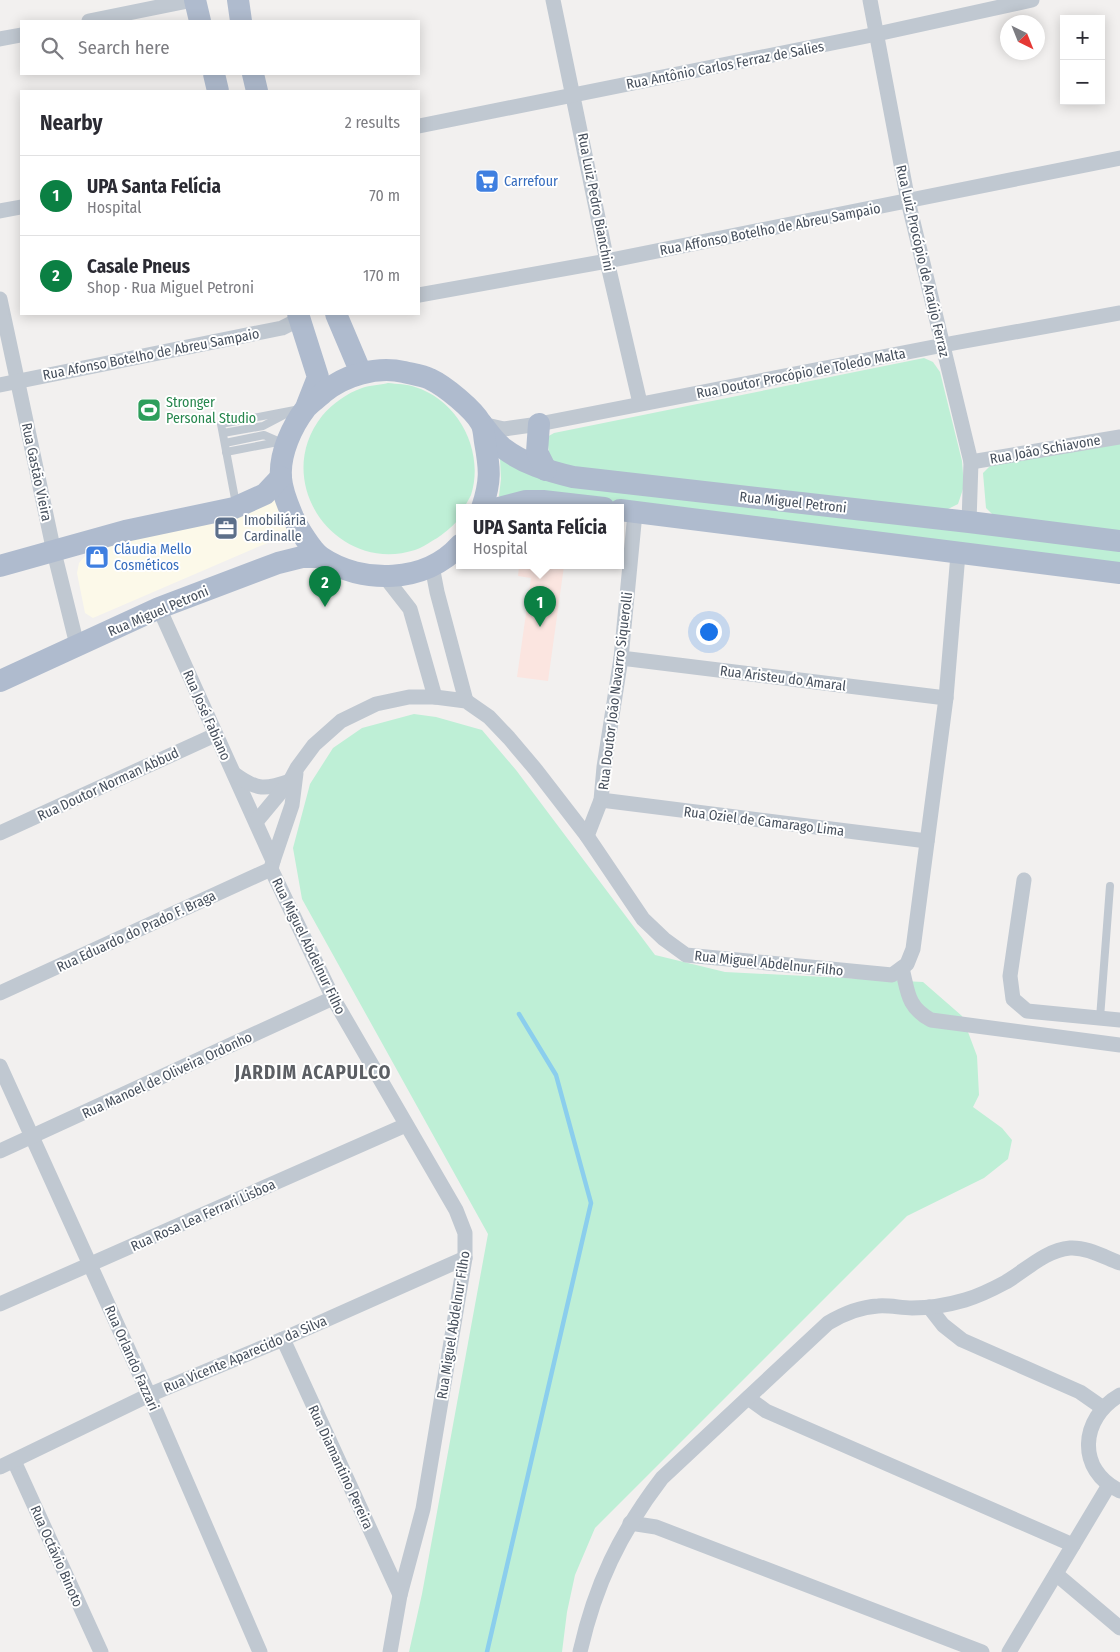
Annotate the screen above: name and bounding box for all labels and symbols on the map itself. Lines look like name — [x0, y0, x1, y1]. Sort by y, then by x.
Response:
north arrow — [1000, 15, 1045, 60]
street label: Rua Antônio Carlos Ferraz de Salies — [625, 38, 825, 93]
street label: Rua Luiz Pedro Bianchini — [574, 132, 617, 273]
street label: Rua Luiz Procópio de Araújo Ferraz — [892, 163, 953, 359]
supermarket icon: Carrefour — [474, 168, 500, 194]
place label: Carrefour — [504, 173, 558, 190]
street label: Rua Affonso Botelho de Abreu Sampaio — [658, 200, 882, 259]
street label: Rua Afonso Botelho de Abreu Sampaio — [41, 325, 261, 384]
street label: Rua Doutor Procópio de Toledo Malta — [695, 345, 907, 402]
place label: Stronger Personal Studio — [166, 394, 256, 427]
sports icon: Stronger Personal Studio — [136, 397, 162, 423]
street label: Rua Gastão Vieira — [18, 421, 55, 523]
street label: Rua João Schiavone — [988, 431, 1102, 468]
street label: Rua Miguel Petroni — [739, 488, 847, 517]
place label: Imobiliária Cardinalle — [244, 512, 306, 545]
office icon: Imobiliária Cardinalle — [213, 515, 239, 541]
place label: Cláudia Mello Cosméticos — [114, 541, 192, 574]
shop icon: Cláudia Mello Cosméticos — [84, 544, 110, 570]
pin: 2 — [309, 566, 341, 607]
street label: Rua Miguel Petroni — [105, 583, 211, 640]
pin: 1 — [524, 586, 556, 627]
street label: Rua Doutor João Navarro Siquerolli — [595, 591, 636, 791]
your location — [696, 619, 722, 645]
street label: Rua Aristeu do Amaral — [719, 662, 847, 695]
street label: Rua José Fabiano — [179, 667, 234, 763]
street label: Rua Doutor Norman Abbud — [35, 744, 182, 825]
street label: Rua Oziel de Camarago Lima — [683, 803, 845, 840]
street label: Rua Miguel Abdelnur Filho — [268, 875, 349, 1017]
street label: Rua Eduardo do Prado F. Braga — [54, 887, 219, 976]
street label: Rua Miguel Abdelnur Filho — [694, 947, 844, 980]
street label: Rua Manoel de Oliveira Ordonho — [79, 1028, 255, 1122]
district label: JARDIM ACAPULCO — [233, 1061, 392, 1084]
street label: Rua Rosa Lea Ferrari Lisboa — [128, 1176, 278, 1255]
street label: Rua Miguel Abdelnur Filho — [433, 1250, 474, 1400]
street label: Rua Orlando Fazzari — [101, 1303, 162, 1413]
street label: Rua Vicente Aparecido da Silva — [161, 1312, 329, 1397]
street label: Rua Diamantino Pereira — [304, 1403, 377, 1532]
street label: Rua Octávio Binoto — [27, 1503, 86, 1609]

